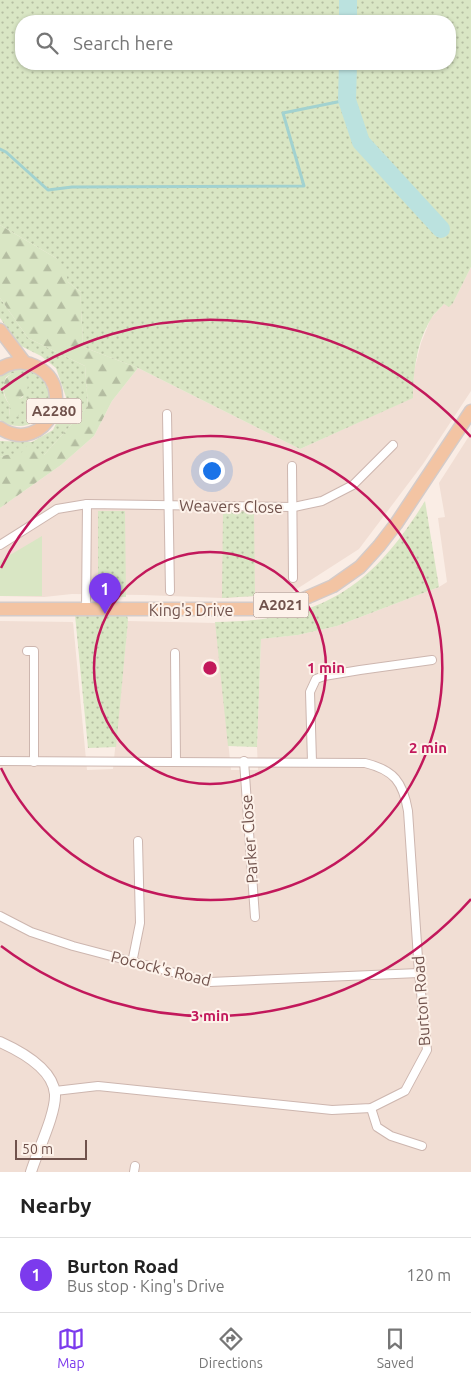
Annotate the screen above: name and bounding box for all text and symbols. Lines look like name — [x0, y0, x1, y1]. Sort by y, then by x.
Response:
search box — [15, 15, 456, 70]
icon: search — [33, 29, 61, 57]
text: Search here — [73, 32, 173, 54]
road number: A2280 — [27, 398, 82, 424]
your location — [199, 458, 225, 484]
street label: Weavers Close — [179, 496, 283, 516]
pin: 1 — [89, 573, 121, 614]
road number: A2021 — [254, 592, 308, 618]
street label: King's Drive — [149, 601, 233, 619]
centre of rings — [201, 659, 219, 677]
text: 1 min — [307, 659, 345, 676]
text: 2 min — [409, 739, 447, 756]
street label: Parker Close — [237, 794, 261, 884]
street label: Pocock's Road — [109, 947, 213, 989]
street label: Burton Road — [409, 955, 433, 1047]
text: 3 min — [191, 1007, 229, 1024]
scale bar — [15, 1137, 88, 1160]
text: 50 m — [22, 1141, 53, 1157]
text: Nearby — [20, 1193, 91, 1217]
text: Burton Road — [67, 1255, 179, 1277]
text: 1 — [31, 1266, 41, 1284]
text: 120 m — [406, 1266, 451, 1284]
text: Bus stop · King's Drive — [67, 1277, 225, 1295]
tab: Map — [57, 1325, 85, 1371]
tab: Directions — [199, 1325, 263, 1371]
tab: Saved — [377, 1325, 414, 1371]

